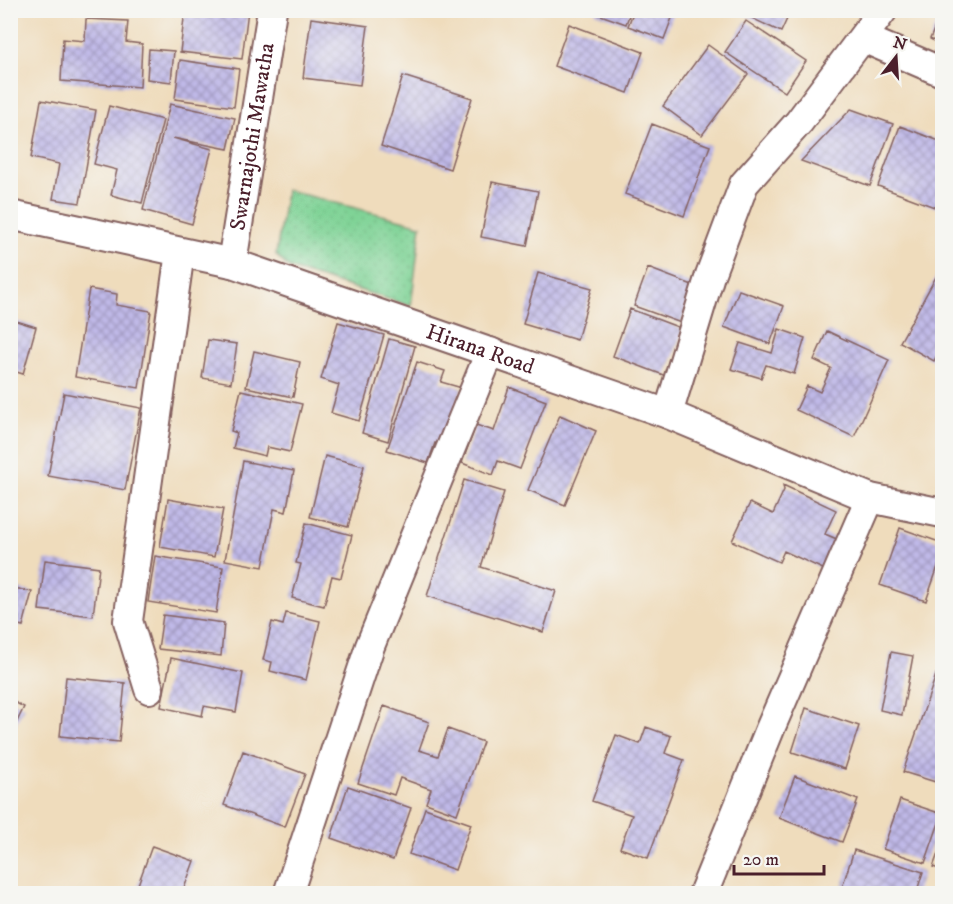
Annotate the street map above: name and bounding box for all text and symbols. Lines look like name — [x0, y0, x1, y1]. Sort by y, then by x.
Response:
north arrow — [866, 27, 926, 87]
text: N — [891, 32, 909, 55]
street label: Swarnajothi Mawatha — [224, 40, 280, 232]
street label: Hirana Road — [423, 318, 538, 380]
scale bar — [734, 838, 824, 876]
text: 20 m — [743, 849, 779, 871]

